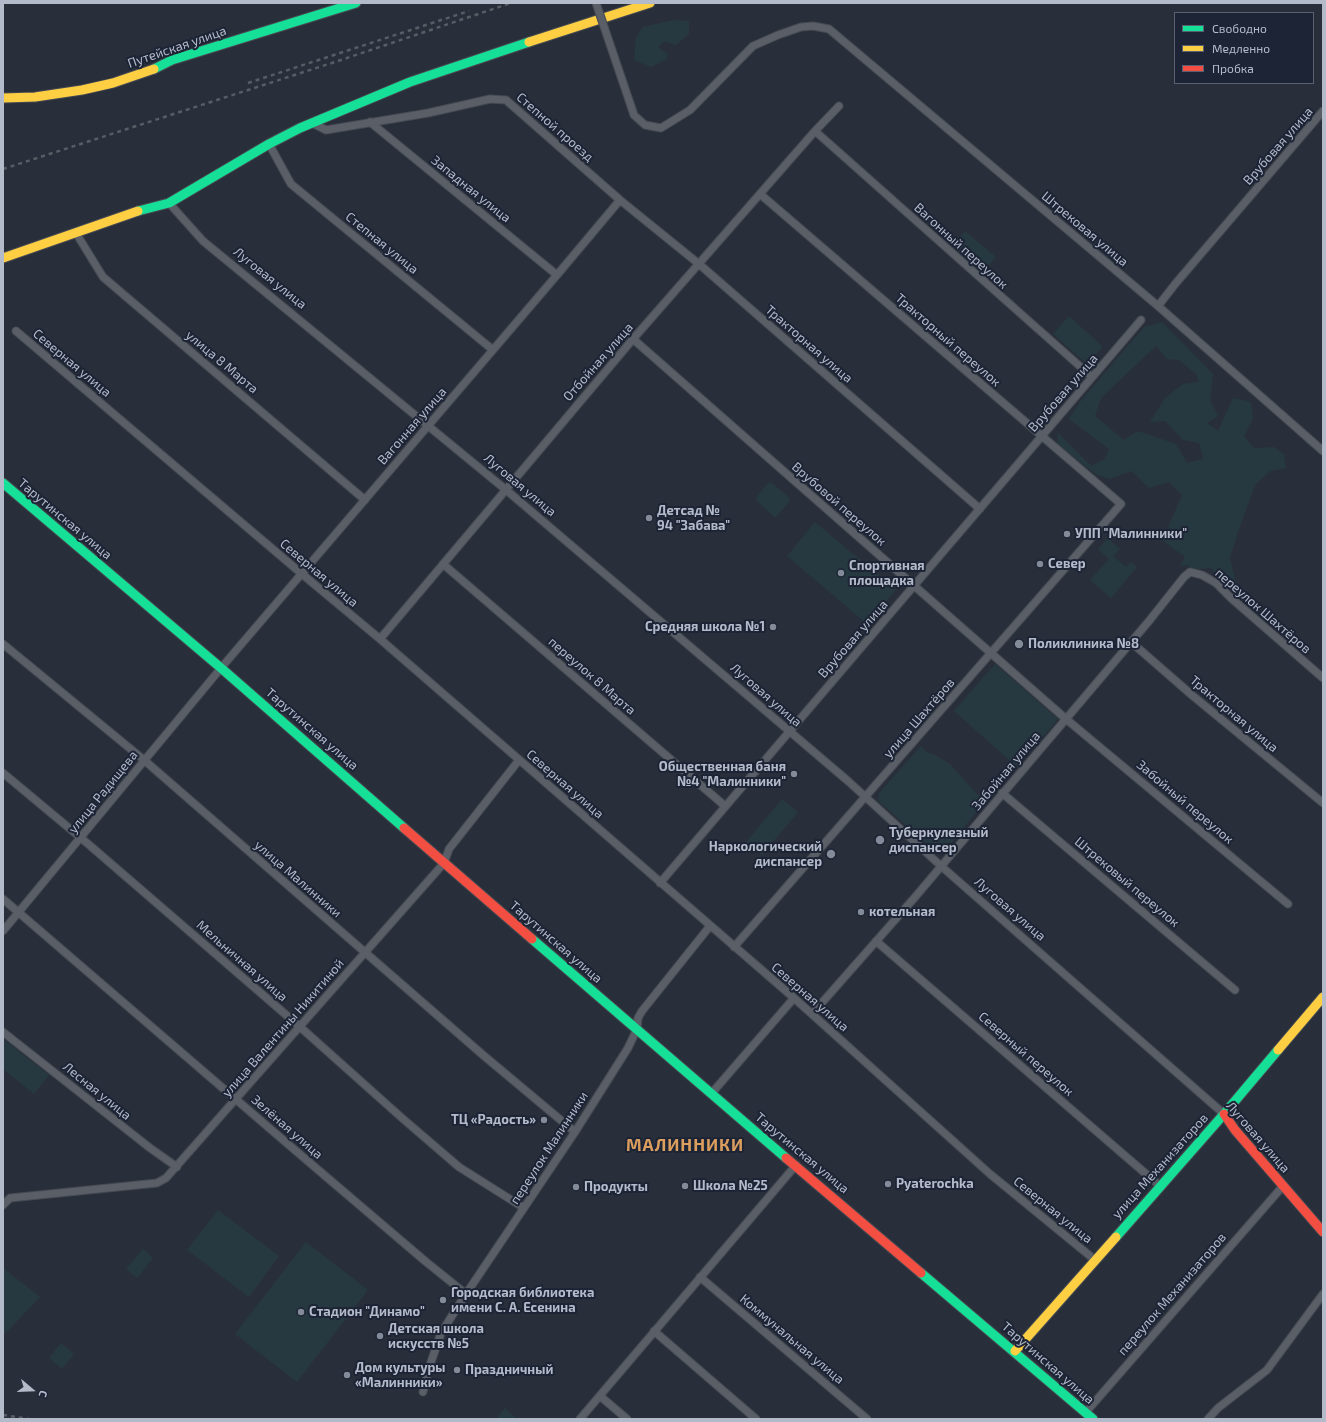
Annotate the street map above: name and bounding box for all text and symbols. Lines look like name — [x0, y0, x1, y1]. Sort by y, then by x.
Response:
legend — [1174, 12, 1314, 84]
text: Свободно — [1212, 21, 1267, 35]
street label: Путейская улица — [126, 23, 228, 71]
text: Медленно — [1212, 41, 1270, 55]
text: Пробка — [1212, 61, 1254, 75]
street label: Степной проезд — [513, 89, 597, 165]
street label: Врубовая улица — [1240, 104, 1316, 188]
street label: Западная улица — [428, 152, 514, 226]
street label: Штрековая улица — [1039, 188, 1131, 270]
street label: Вагонный переулок — [911, 200, 1011, 292]
street label: Степная улица — [342, 209, 422, 277]
street label: Луговая улица — [230, 244, 310, 312]
street label: Тракторный переулок — [892, 290, 1004, 390]
street label: Тракторная улица — [762, 302, 856, 386]
street label: Отбойная улица — [560, 320, 636, 404]
street label: Северная улица — [30, 326, 114, 400]
street label: улица 8 Марта — [183, 327, 261, 397]
street label: Врубовая улица — [1025, 351, 1101, 435]
street label: Вагонная улица — [374, 384, 450, 468]
street label: Луговая улица — [481, 450, 559, 520]
street label: Врубовой переулок — [789, 459, 889, 549]
street label: Тарутинская улица — [15, 475, 115, 563]
place label: Детсад № 94 "Забава" — [657, 503, 730, 534]
marker: Детсад № 94 "Забава" — [644, 513, 654, 523]
place label: УПП "Малинники" — [1075, 526, 1187, 542]
marker: УПП "Малинники" — [1062, 529, 1072, 539]
street label: Северная улица — [277, 536, 361, 610]
place label: Север — [1048, 556, 1086, 572]
place label: Спортивная площадка — [849, 558, 925, 589]
marker: Север — [1035, 559, 1045, 569]
street label: переулок Шахтёров — [1212, 565, 1314, 657]
marker: Спортивная площадка — [836, 568, 846, 578]
street label: Врубовая улица — [815, 597, 891, 681]
place label: Средняя школа №1 — [645, 619, 765, 635]
marker: Средняя школа №1 — [768, 622, 778, 632]
street label: переулок 8 Марта — [545, 634, 639, 718]
place label: Поликлиника №8 — [1028, 636, 1139, 652]
marker: Поликлиника №8 — [1013, 638, 1025, 650]
street label: Луговая улица — [727, 660, 805, 730]
street label: Тракторная улица — [1187, 673, 1281, 755]
street label: улица Шахтёров — [880, 675, 958, 761]
street label: Тарутинская улица — [263, 685, 361, 773]
street label: Забойная улица — [969, 729, 1043, 813]
street label: Северная улица — [523, 746, 607, 822]
street label: улица Радищева — [65, 748, 141, 836]
street label: Забойный переулок — [1133, 757, 1237, 847]
place label: Общественная баня №4 "Малинники" — [659, 759, 786, 790]
marker: Общественная баня №4 "Малинники" — [789, 769, 799, 779]
place label: Туберкулезный диспансер — [889, 825, 988, 856]
marker: Туберкулезный диспансер — [874, 834, 886, 846]
street label: Штрековый переулок — [1072, 834, 1182, 930]
street label: улица Малинники — [251, 837, 345, 921]
place label: Наркологический диспансер — [709, 839, 822, 870]
marker: Наркологический диспансер — [825, 848, 837, 860]
street label: Луговая улица — [971, 874, 1049, 944]
street label: Тарутинская улица — [507, 898, 605, 986]
place label: котельная — [869, 904, 935, 920]
marker: котельная — [856, 907, 866, 917]
street label: Мельничная улица — [193, 917, 291, 1005]
street label: улица Валентины Никитиной — [219, 956, 347, 1100]
street label: Северная улица — [768, 959, 852, 1035]
street label: Северный переулок — [975, 1008, 1077, 1100]
street label: Лесная улица — [60, 1059, 134, 1123]
street label: переулок Малинники — [507, 1089, 591, 1207]
street label: Зелёная улица — [248, 1092, 326, 1162]
street label: Луговая улица — [1223, 1098, 1293, 1176]
street label: Тарутинская улица — [752, 1109, 852, 1197]
street label: улица Механизаторов — [1109, 1110, 1211, 1222]
place label: ТЦ «Радость» — [451, 1112, 536, 1128]
marker: ТЦ «Радость» — [539, 1115, 549, 1125]
district label: МАЛИННИКИ — [626, 1135, 744, 1155]
street label: Северная улица — [1010, 1173, 1096, 1247]
place label: Pyaterochka — [896, 1176, 974, 1192]
place label: Школа №25 — [693, 1178, 768, 1194]
place label: Продукты — [584, 1179, 648, 1195]
marker: Pyaterochka — [883, 1179, 893, 1189]
marker: Школа №25 — [680, 1181, 690, 1191]
marker: Продукты — [571, 1182, 581, 1192]
street label: переулок Механизаторов — [1115, 1230, 1229, 1358]
place label: Городская библиотека имени С. А. Есенина — [451, 1285, 594, 1316]
street label: Коммунальная улица — [737, 1291, 847, 1387]
marker: Городская библиотека имени С. А. Есенина — [438, 1295, 448, 1305]
place label: Стадион "Динамо" — [309, 1304, 425, 1320]
marker: Стадион "Динамо" — [296, 1307, 306, 1317]
street label: Тарутинская улица — [999, 1319, 1097, 1407]
place label: Детская школа искусств №5 — [388, 1321, 484, 1352]
marker: Детская школа искусств №5 — [375, 1331, 385, 1341]
place label: Дом культуры «Малинники» — [355, 1360, 446, 1391]
place label: Праздничный — [465, 1362, 553, 1378]
marker: Праздничный — [452, 1365, 462, 1375]
north arrow — [12, 1370, 52, 1410]
marker: Дом культуры «Малинники» — [342, 1370, 352, 1380]
text: С — [37, 1389, 51, 1399]

